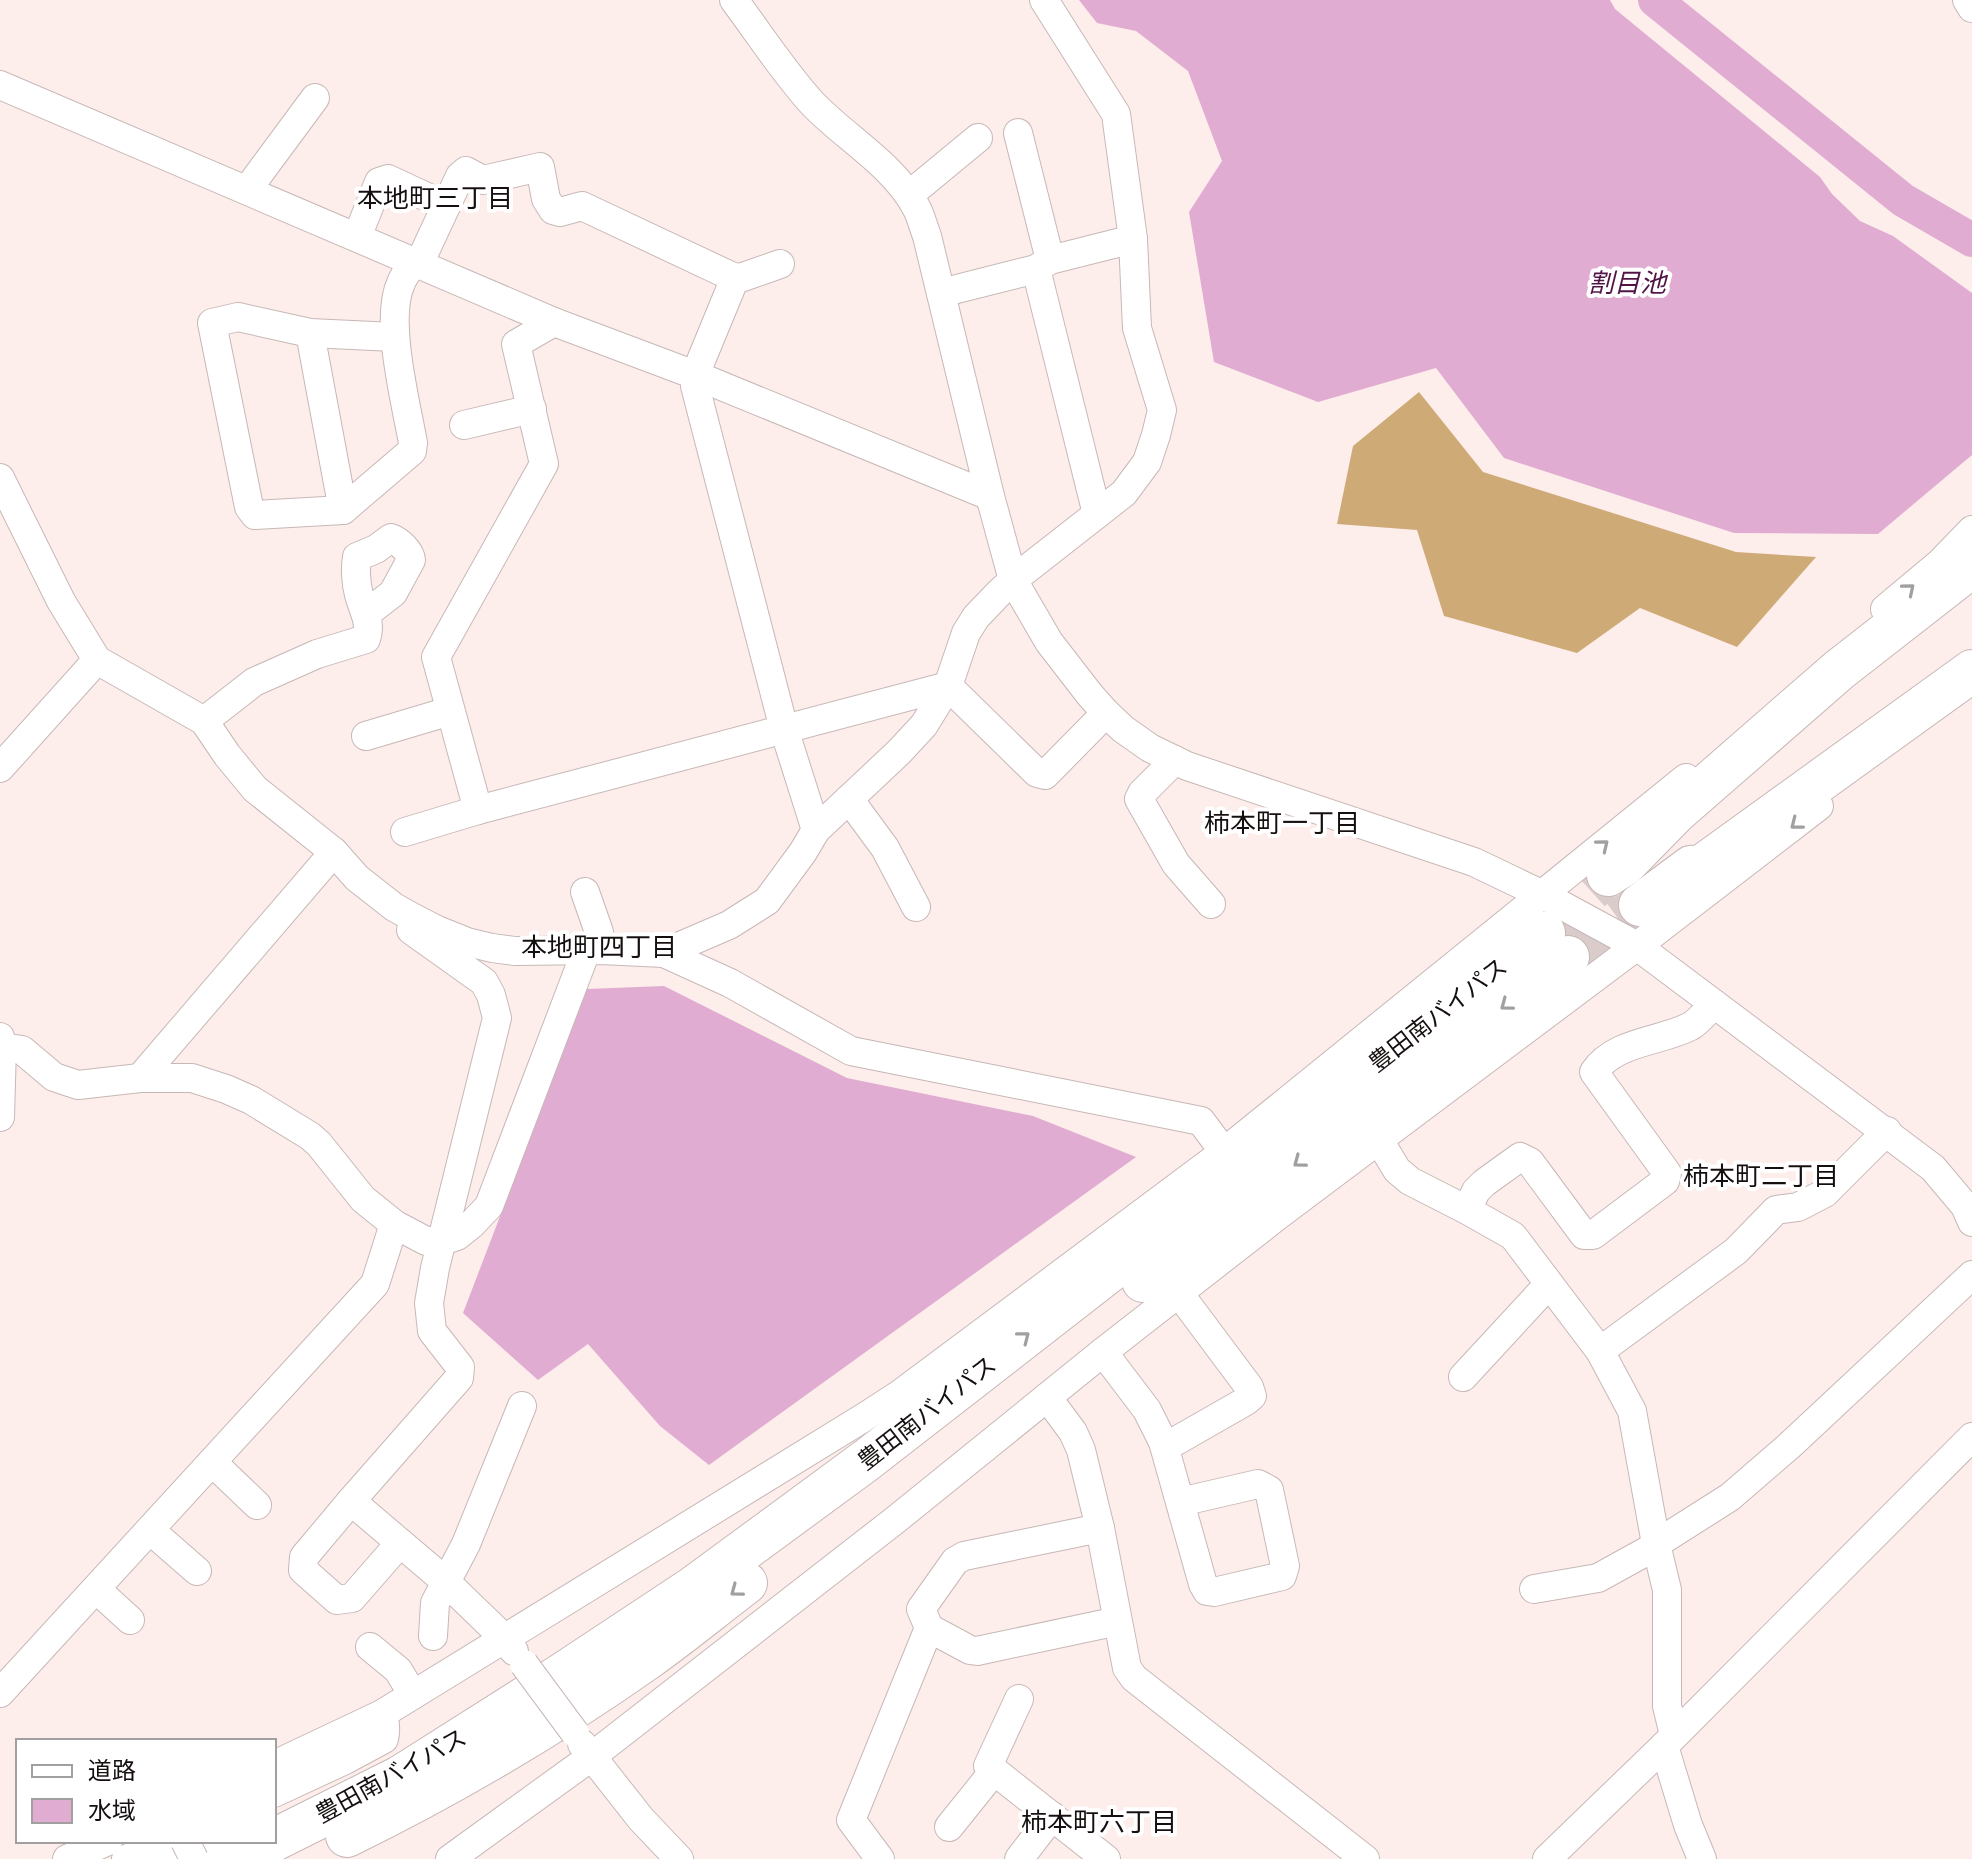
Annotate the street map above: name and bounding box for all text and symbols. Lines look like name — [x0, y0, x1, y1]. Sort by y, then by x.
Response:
district label: 本地町三丁目 — [357, 181, 513, 214]
water label: 割目池 — [1588, 266, 1669, 299]
one-way arrow — [1900, 584, 1915, 599]
district label: 柿本町一丁目 — [1204, 806, 1360, 839]
one-way arrow — [1790, 814, 1805, 828]
one-way arrow — [1594, 840, 1608, 855]
district label: 本地町四丁目 — [521, 930, 677, 963]
street label: 豊田南バイパス — [1362, 951, 1513, 1078]
one-way arrow — [1500, 995, 1515, 1009]
one-way arrow — [1293, 1153, 1308, 1167]
district label: 柿本町二丁目 — [1683, 1159, 1839, 1192]
one-way arrow — [1015, 1333, 1030, 1347]
street label: 豊田南バイパス — [851, 1349, 1002, 1476]
one-way arrow — [730, 1581, 745, 1595]
street label: 豊田南バイパス — [310, 1721, 472, 1830]
legend — [16, 1739, 276, 1843]
text: 道路 — [88, 1755, 136, 1786]
text: 水域 — [88, 1795, 136, 1826]
district label: 柿本町六丁目 — [1021, 1805, 1177, 1838]

